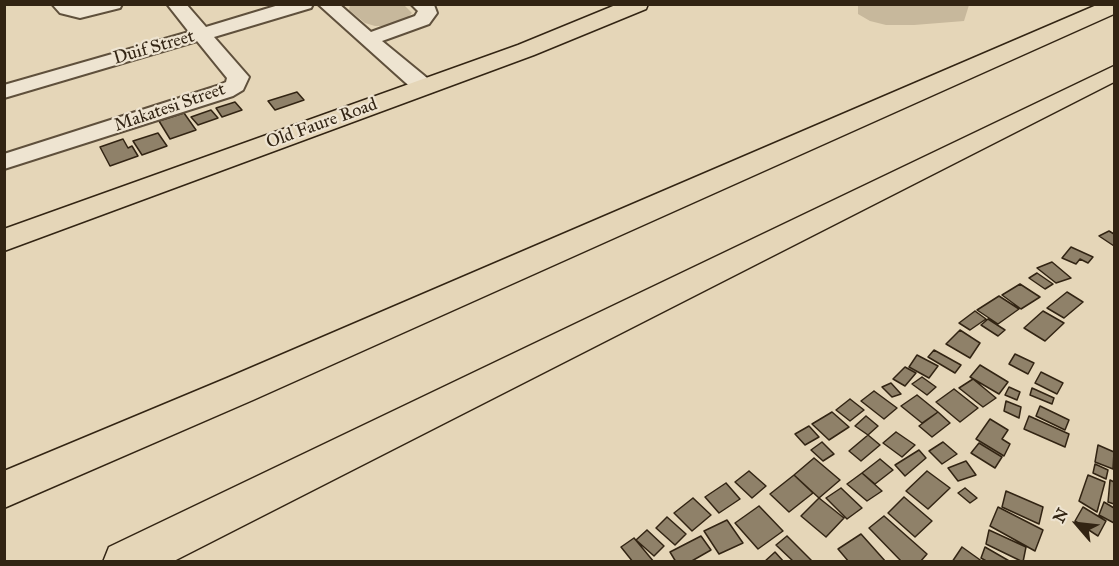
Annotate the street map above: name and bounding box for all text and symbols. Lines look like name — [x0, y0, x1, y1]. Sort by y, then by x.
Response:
street label: Duif Street — [111, 26, 197, 70]
street label: Makatesi Street — [112, 79, 228, 137]
street label: Old Faure Road — [264, 94, 380, 154]
north arrow — [1047, 494, 1107, 554]
text: N — [1049, 505, 1072, 526]

